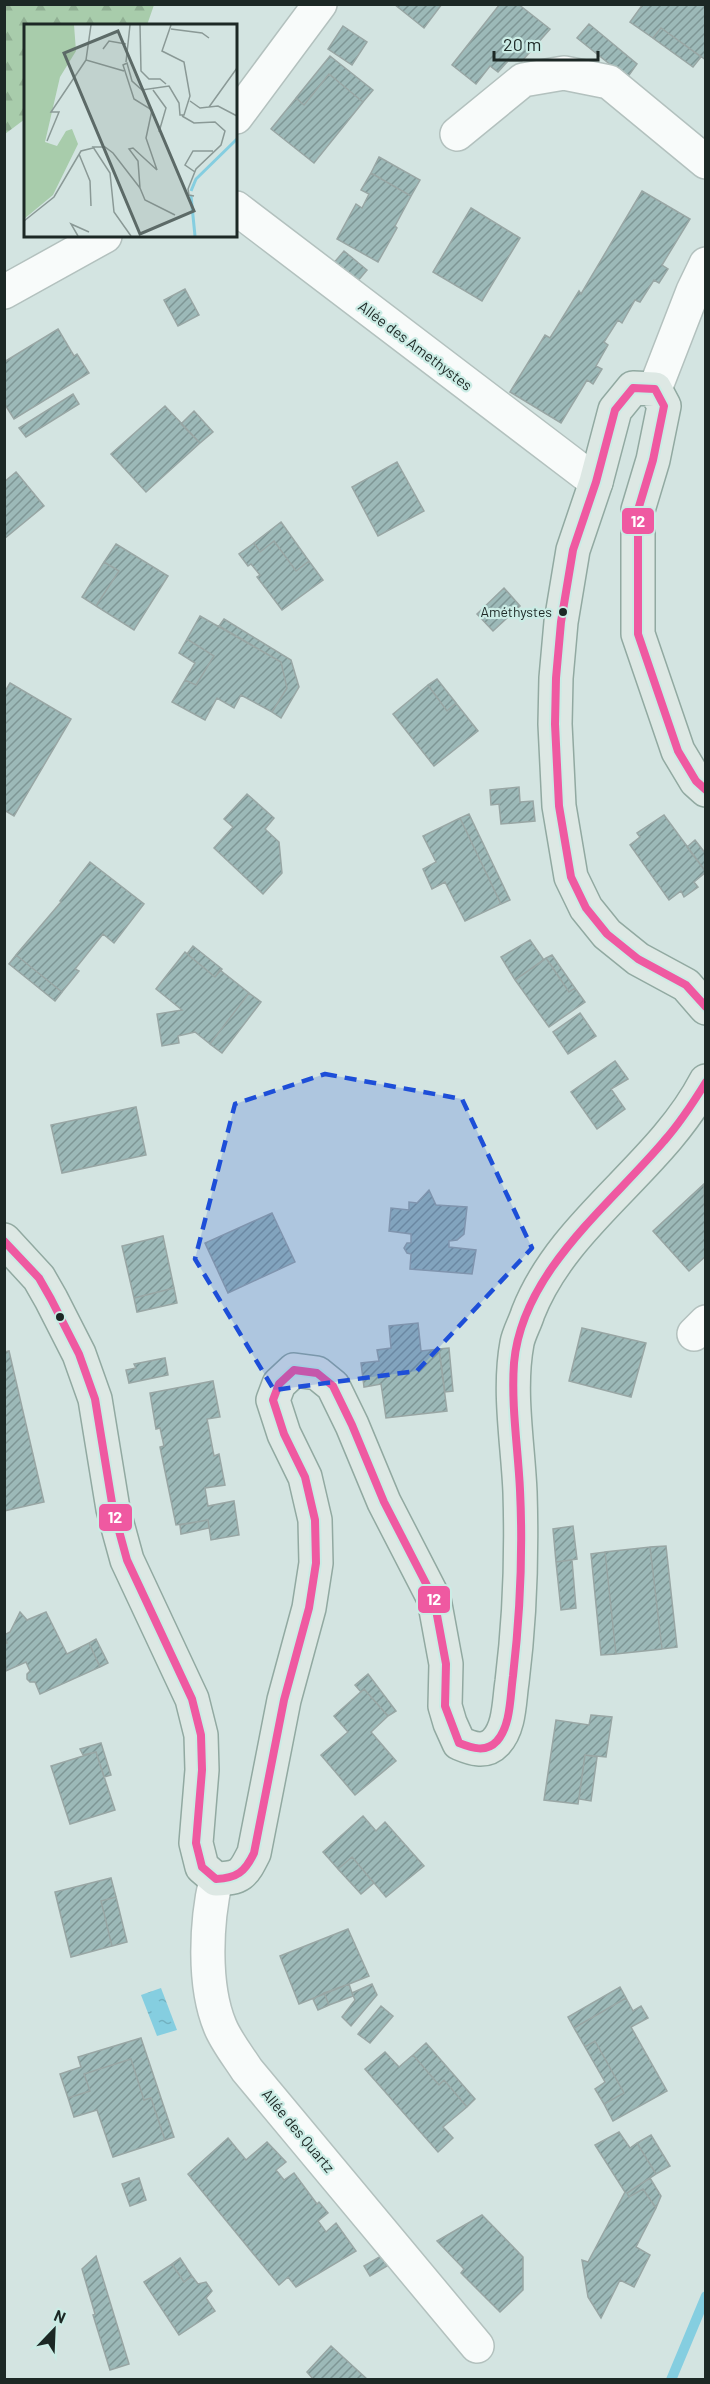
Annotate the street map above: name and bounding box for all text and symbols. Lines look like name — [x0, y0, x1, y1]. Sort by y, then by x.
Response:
inset map — [24, 24, 237, 237]
scale bar — [494, 24, 598, 62]
text: 20 m — [503, 33, 541, 55]
street label: Allée des Amethystes — [355, 297, 476, 394]
line badge: 12 — [621, 507, 655, 535]
text: 12 — [631, 511, 645, 530]
place label: Améthystes — [480, 603, 552, 620]
marker: Améthystes — [557, 606, 569, 618]
unlabelled marker — [54, 1311, 66, 1323]
line badge: 12 — [98, 1503, 133, 1532]
text: 12 — [108, 1507, 122, 1526]
line badge: 12 — [417, 1585, 451, 1614]
text: 12 — [427, 1589, 441, 1608]
street label: Allée des Quartz — [259, 2085, 339, 2176]
north arrow — [24, 2300, 84, 2360]
text: N — [51, 2305, 69, 2327]

